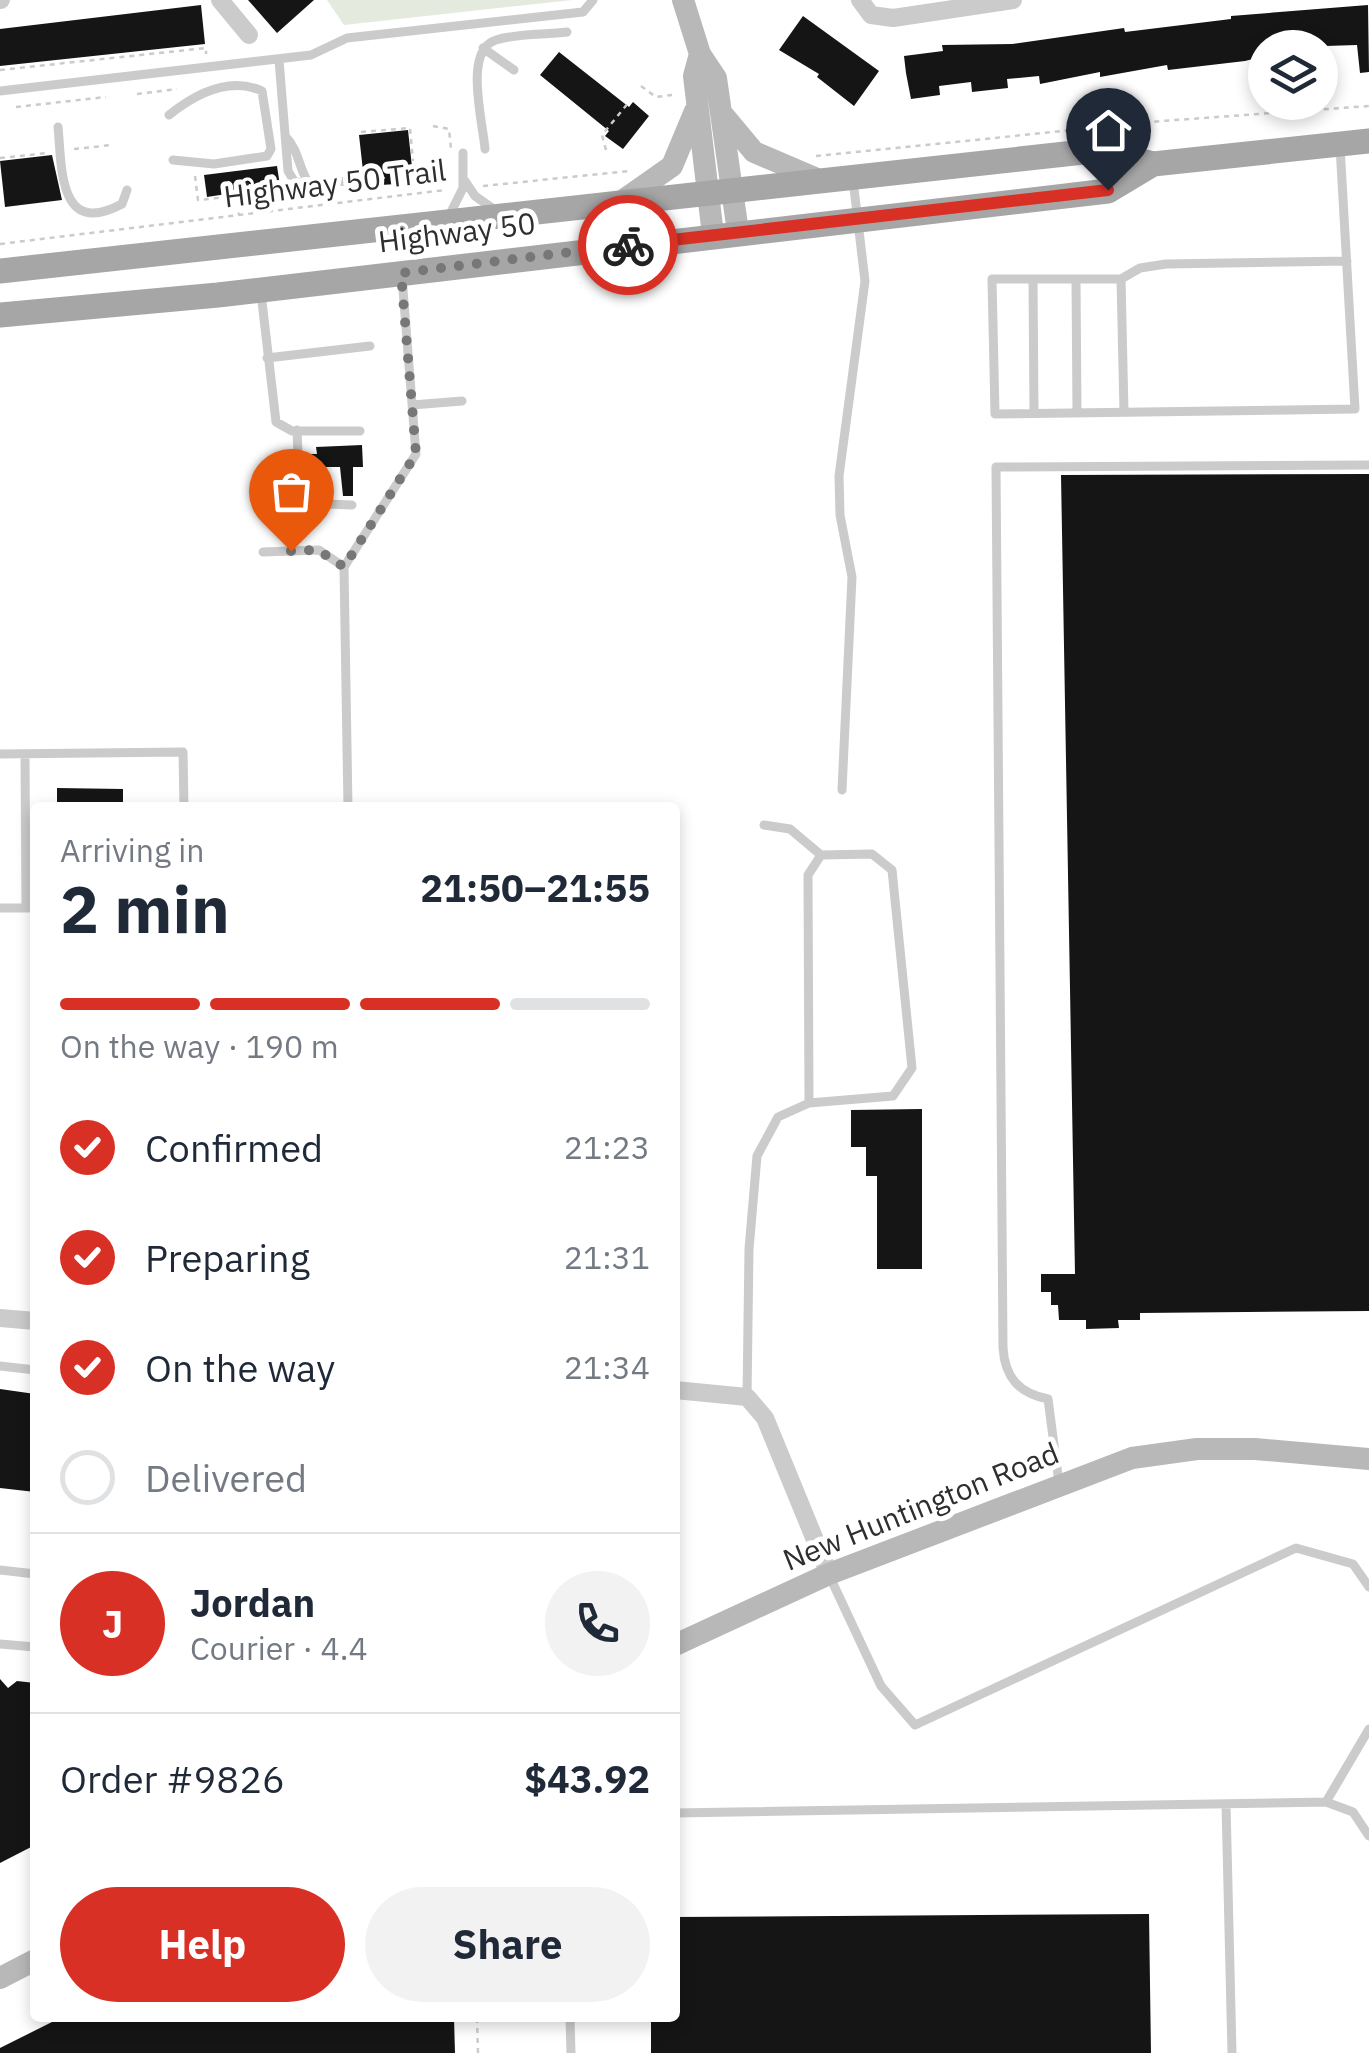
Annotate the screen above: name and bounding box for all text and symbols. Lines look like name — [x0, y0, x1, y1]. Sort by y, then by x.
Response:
map controls — [1248, 30, 1338, 120]
button: layers — [1248, 30, 1338, 120]
pin — [1066, 88, 1151, 191]
icon: home — [1081, 103, 1136, 158]
street label: Highway 50 Trail — [221, 150, 448, 215]
courier — [578, 195, 678, 295]
street label: Highway 50 — [376, 203, 538, 261]
icon: bike — [601, 218, 656, 273]
pin — [249, 449, 334, 552]
icon: bag — [264, 464, 319, 519]
text: Arriving in — [60, 829, 205, 871]
text: 21:50–21:55 — [420, 863, 650, 912]
text: 2 min — [60, 866, 230, 951]
text: On the way · 190 m — [60, 1025, 339, 1067]
icon: check — [60, 1120, 115, 1175]
text: Confirmed — [145, 1123, 323, 1172]
text: 21:23 — [564, 1126, 650, 1168]
icon: check — [60, 1230, 115, 1285]
text: Preparing — [145, 1233, 310, 1282]
text: 21:31 — [564, 1236, 650, 1278]
icon: check — [60, 1340, 115, 1395]
text: On the way — [145, 1343, 335, 1392]
text: 21:34 — [564, 1346, 650, 1388]
street label: New Huntington Road — [777, 1432, 1064, 1579]
text: Delivered — [145, 1453, 307, 1502]
button: phone — [545, 1571, 650, 1676]
text: Jordan — [190, 1578, 315, 1627]
text: J — [102, 1599, 123, 1648]
text: Courier · 4.4 — [190, 1627, 368, 1669]
text: Order #9826 — [60, 1754, 285, 1803]
text: $43.92 — [524, 1754, 650, 1803]
button: Help — [60, 1887, 345, 2002]
button: Share — [365, 1887, 650, 2002]

